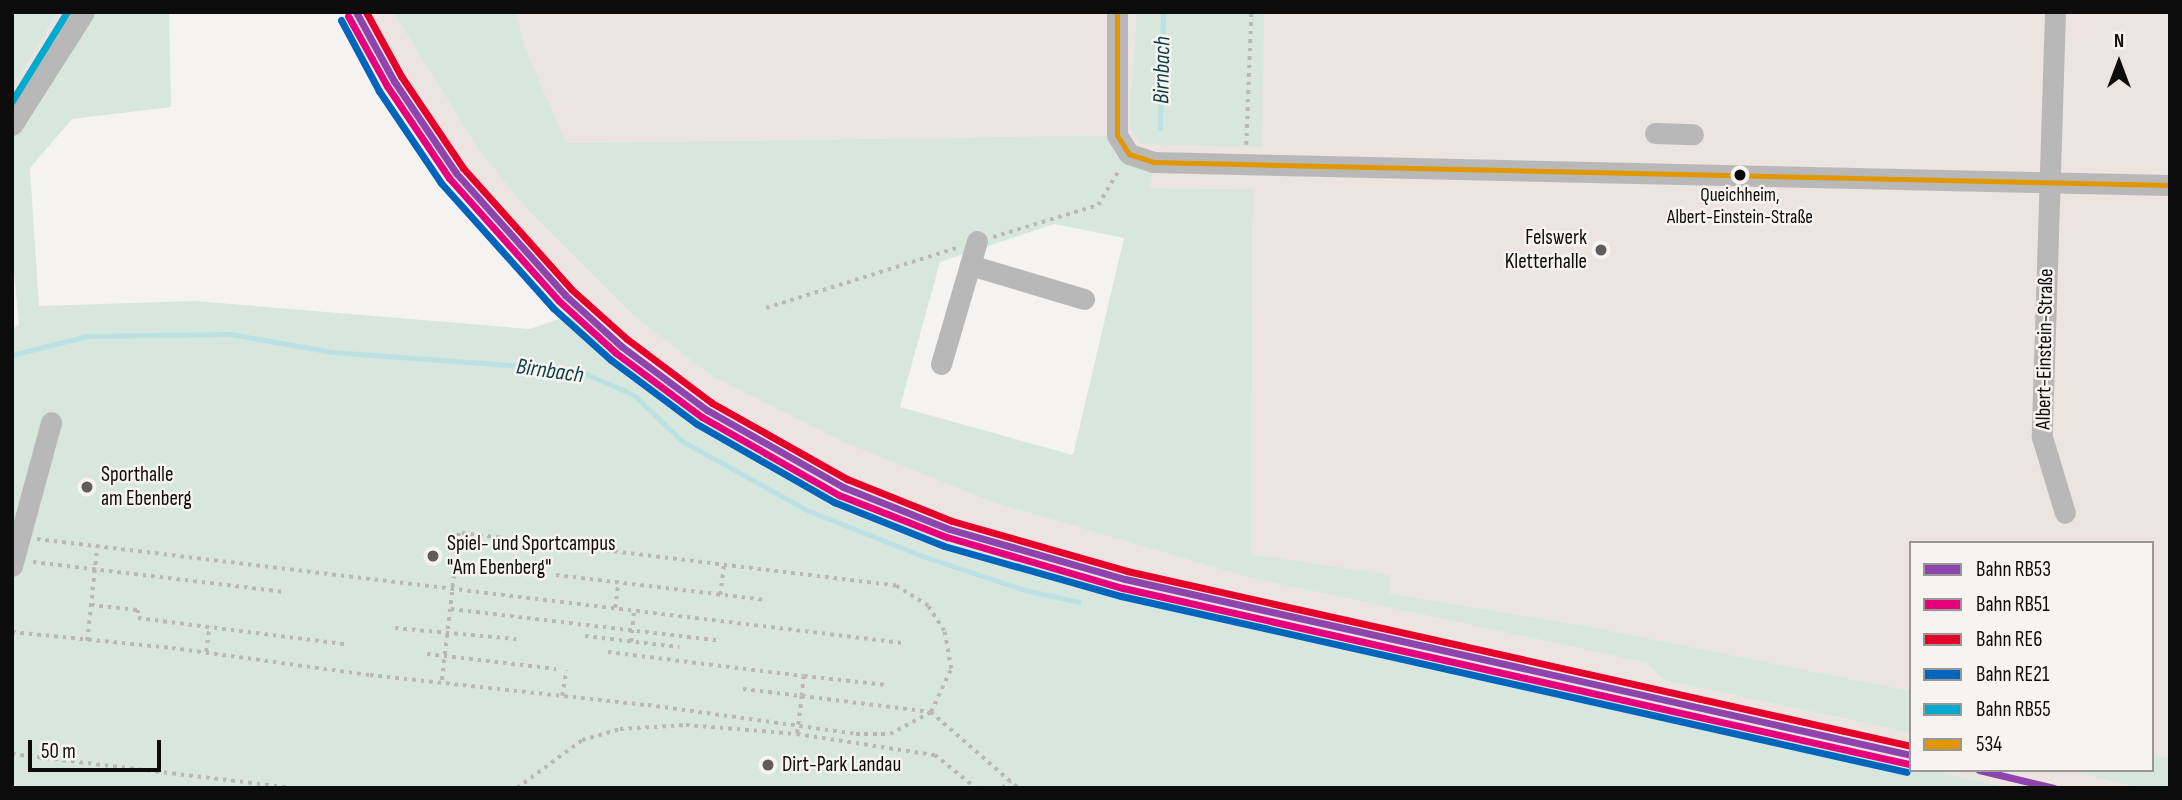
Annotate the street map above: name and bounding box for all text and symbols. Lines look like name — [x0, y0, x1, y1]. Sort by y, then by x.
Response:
north arrow — [2084, 28, 2154, 98]
text: N — [2114, 30, 2124, 53]
water label: Birnbach — [1148, 36, 1176, 104]
marker: Queichheim, Albert-Einstein-Straße — [1733, 168, 1747, 182]
place label: Queichheim, Albert-Einstein-Straße — [1667, 185, 1813, 229]
place label: Felswerk Kletterhalle — [1505, 225, 1587, 275]
marker: Felswerk Kletterhalle — [1593, 242, 1609, 258]
street label: Albert-Einstein-Straße — [2031, 268, 2059, 430]
water label: Birnbach — [515, 353, 585, 389]
place label: Sporthalle am Ebenberg — [101, 462, 192, 512]
marker: Sporthalle am Ebenberg — [79, 479, 95, 495]
place label: Spiel- und Sportcampus "Am Ebenberg" — [447, 531, 615, 581]
legend — [1909, 541, 2154, 772]
marker: Spiel- und Sportcampus "Am Ebenberg" — [425, 548, 441, 564]
text: Bahn RB53 — [1976, 557, 2051, 582]
text: Bahn RB51 — [1976, 592, 2050, 617]
text: Bahn RE6 — [1976, 627, 2042, 652]
text: Bahn RE21 — [1976, 662, 2049, 687]
text: Bahn RB55 — [1976, 697, 2051, 722]
scale bar — [32, 726, 164, 770]
text: 534 — [1976, 732, 2002, 757]
text: 50 m — [41, 739, 76, 764]
place label: Dirt-Park Landau — [782, 752, 901, 778]
marker: Dirt-Park Landau — [760, 757, 776, 773]

